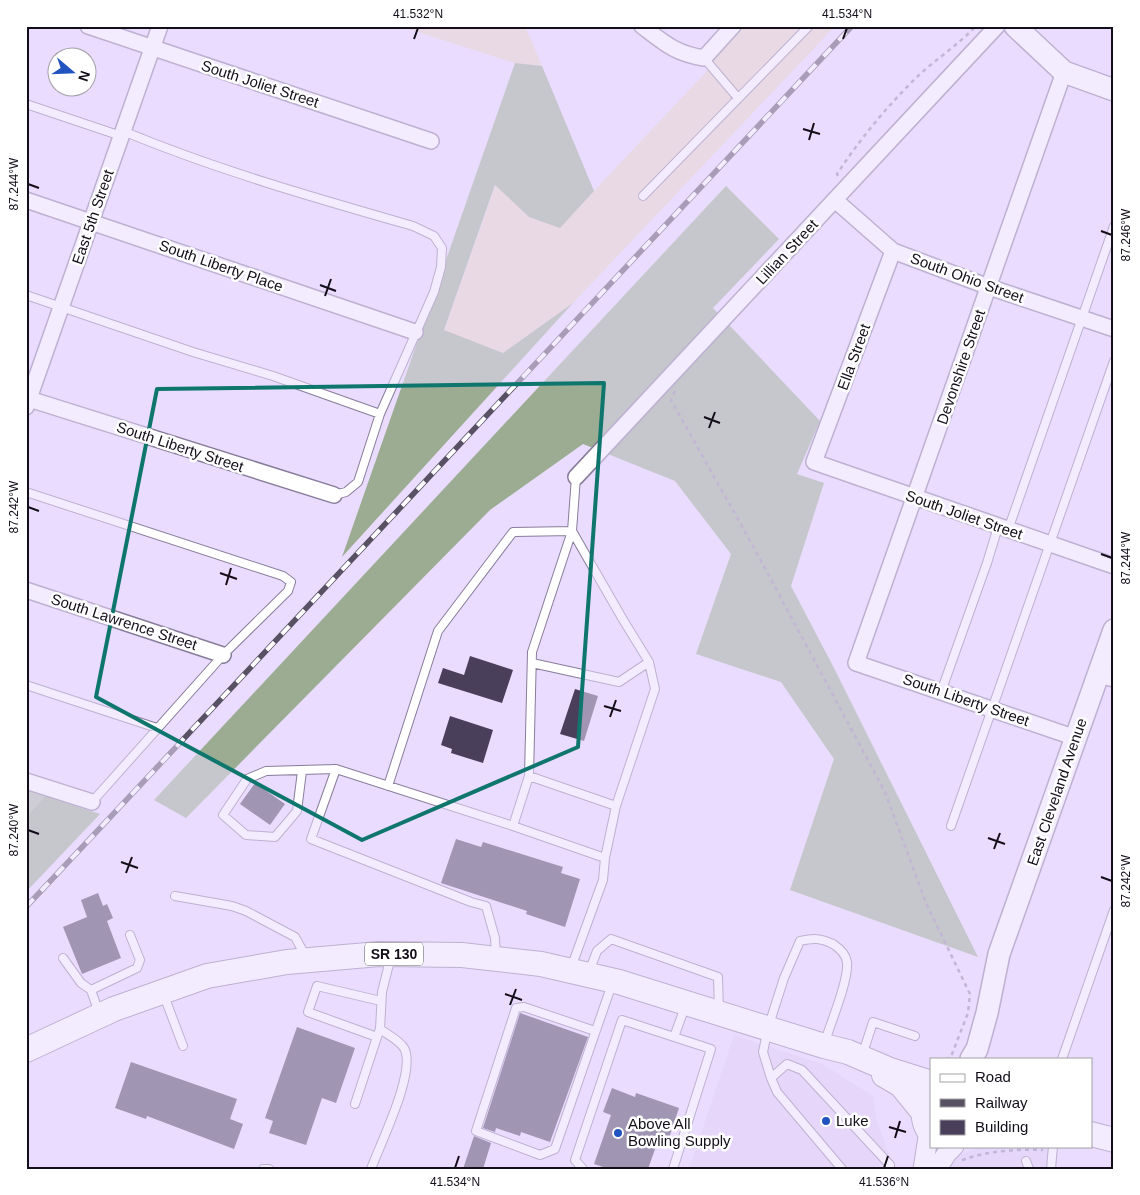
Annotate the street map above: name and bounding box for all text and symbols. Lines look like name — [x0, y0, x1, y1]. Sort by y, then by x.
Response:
text: 41.532°N — [393, 7, 443, 21]
text: 41.534°N — [822, 7, 872, 21]
north arrow — [48, 48, 98, 98]
street label: South Joliet Street — [199, 57, 322, 111]
text: N — [75, 69, 94, 84]
text: 87.244°W — [7, 157, 21, 210]
street label: East 5th Street — [68, 166, 117, 267]
text: 87.246°W — [1119, 208, 1133, 261]
street label: Lillian Street — [752, 215, 822, 288]
street label: South Liberty Place — [157, 236, 285, 295]
street label: South Ohio Street — [908, 249, 1027, 306]
street label: Devonshire Street — [933, 307, 988, 426]
street label: Ella Street — [834, 321, 874, 392]
street label: South Liberty Street — [114, 418, 247, 475]
text: 87.242°W — [7, 480, 21, 533]
street label: South Joliet Street — [903, 487, 1026, 543]
text: 87.244°W — [1119, 531, 1133, 584]
street label: South Lawrence Street — [49, 590, 200, 653]
street label: South Liberty Street — [901, 670, 1032, 729]
street label: East Cleveland Avenue — [1023, 716, 1090, 868]
text: 87.240°W — [7, 803, 21, 856]
text: 87.242°W — [1119, 854, 1133, 907]
road number: SR 130 — [365, 942, 423, 966]
legend — [930, 1058, 1092, 1148]
text: Road — [975, 1068, 1011, 1085]
text: Railway — [975, 1094, 1028, 1111]
place label: Luke — [836, 1112, 869, 1129]
place label: Above All Bowling Supply — [628, 1115, 731, 1149]
marker: Luke — [820, 1115, 832, 1127]
text: Building — [975, 1118, 1028, 1135]
marker: Above All Bowling Supply — [612, 1127, 624, 1139]
text: 41.534°N — [430, 1175, 480, 1189]
text: 41.536°N — [859, 1175, 909, 1189]

